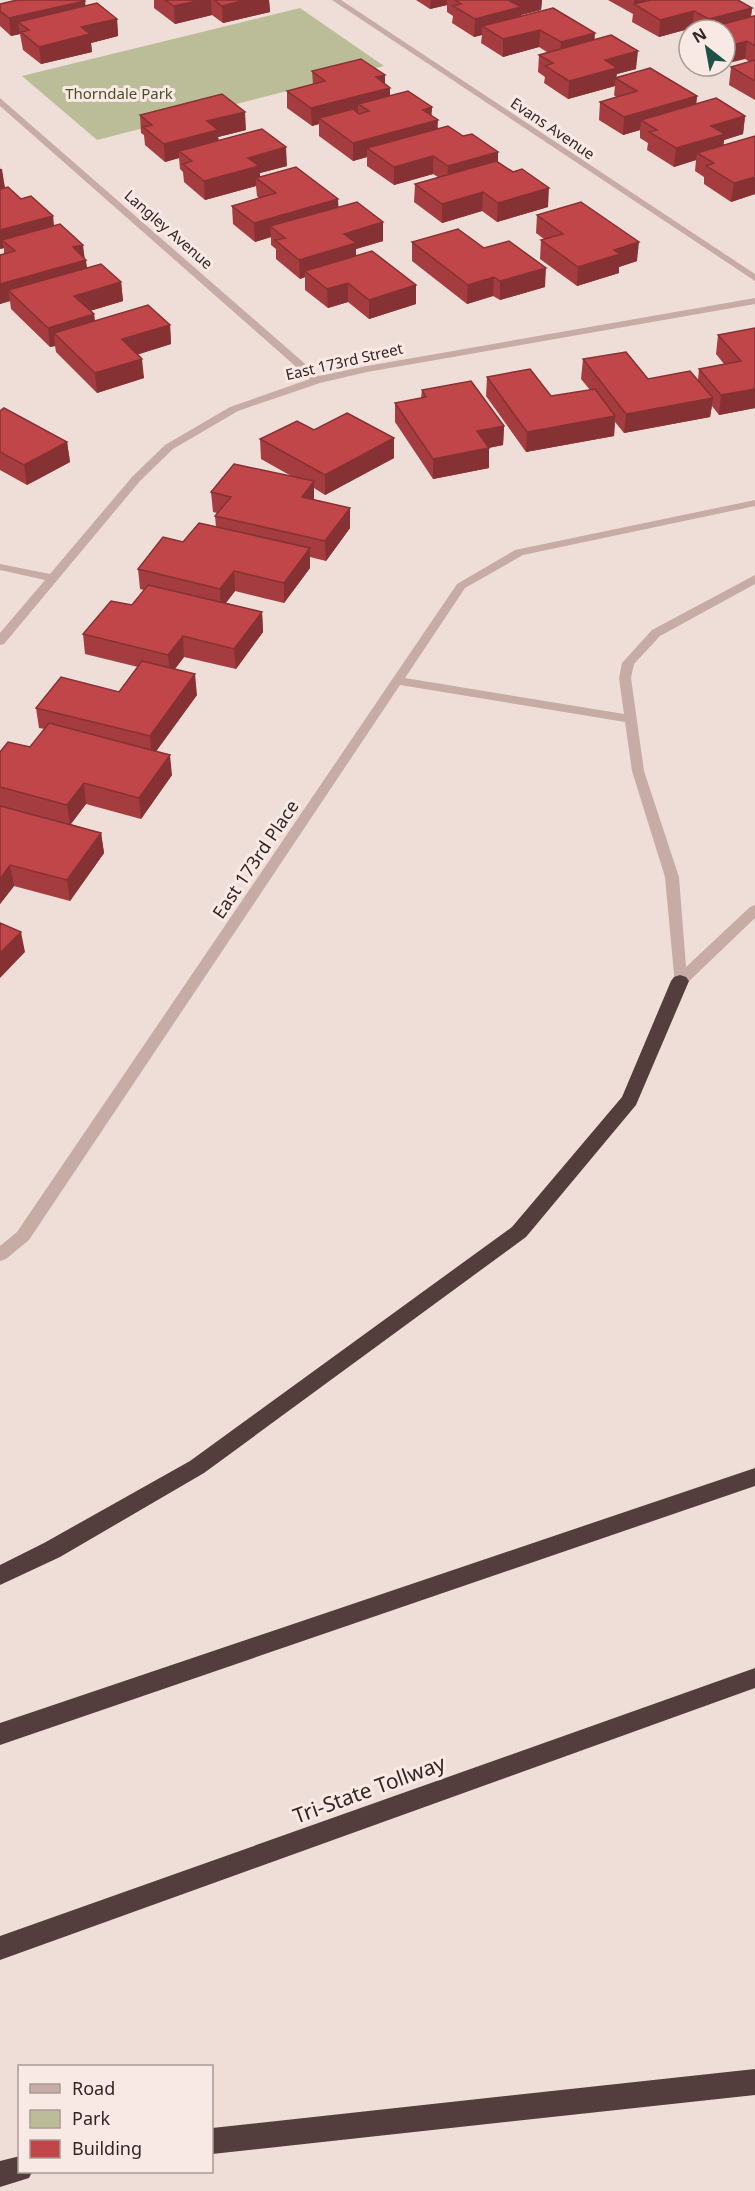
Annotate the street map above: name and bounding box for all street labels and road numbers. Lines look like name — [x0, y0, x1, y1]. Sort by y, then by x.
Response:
street label: Evans Avenue — [507, 92, 599, 164]
street label: Langley Avenue — [121, 185, 217, 273]
street label: East 173rd Street — [283, 338, 405, 384]
street label: East 173rd Place — [206, 795, 304, 923]
street label: Tri-State Tollway — [289, 1748, 449, 1830]

